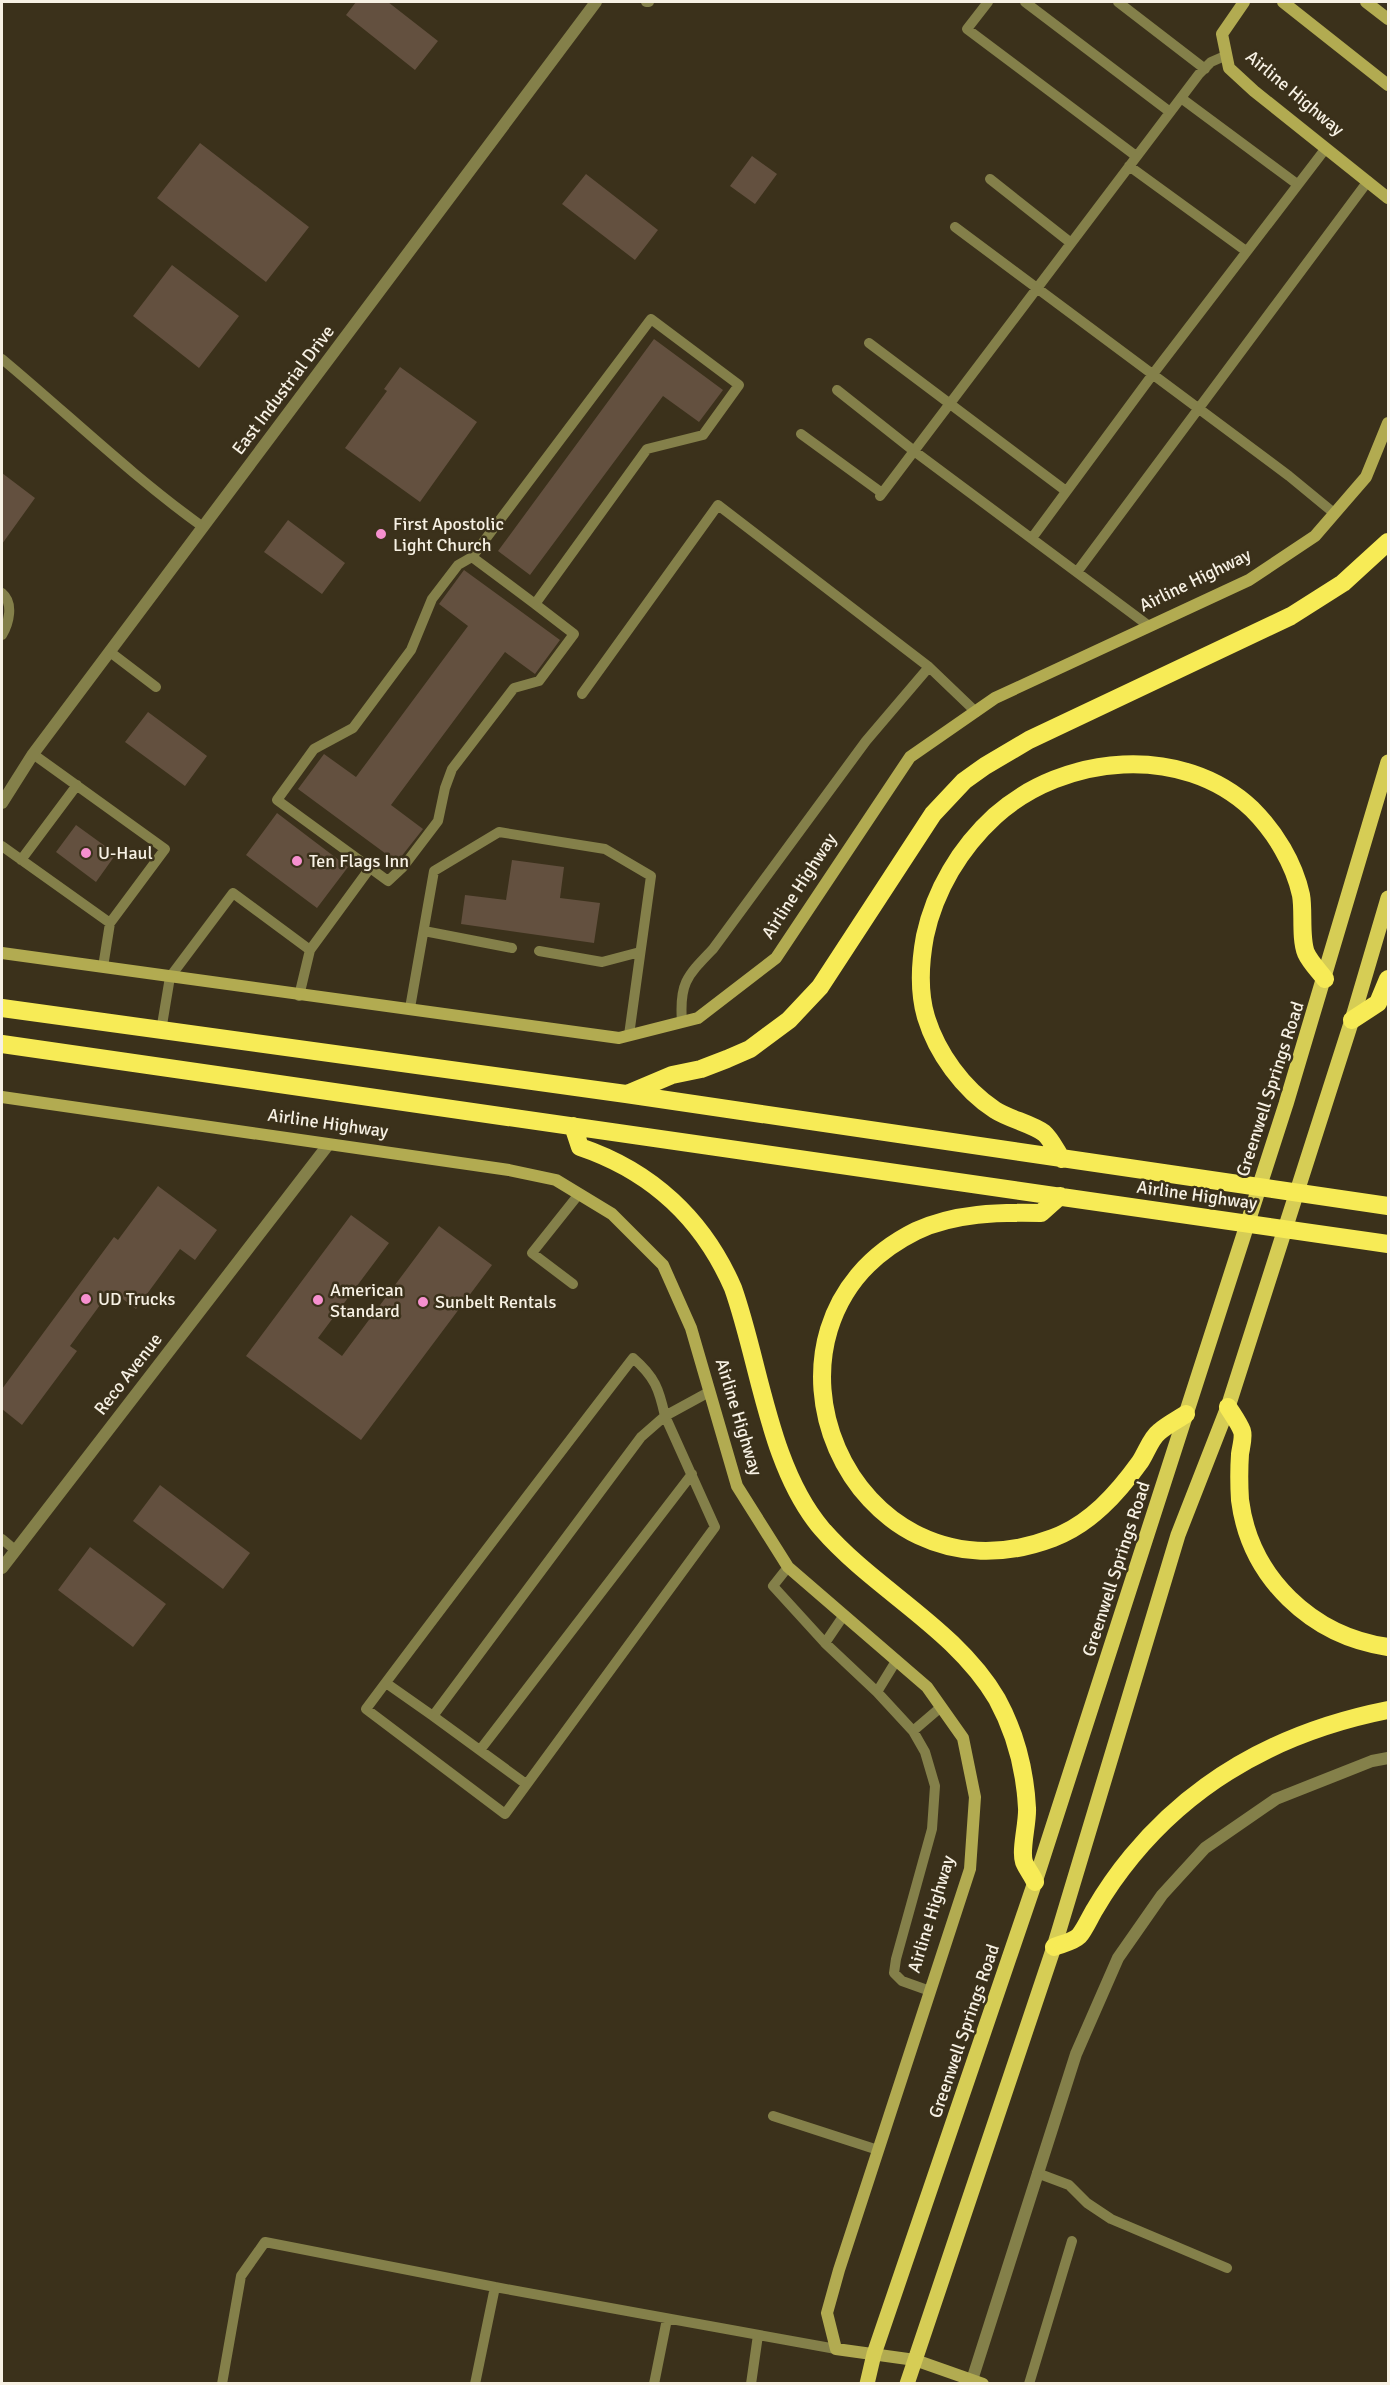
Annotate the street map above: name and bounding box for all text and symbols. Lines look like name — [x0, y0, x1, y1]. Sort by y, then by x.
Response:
street label: Airline Highway — [1241, 45, 1349, 141]
street label: East Industrial Drive — [227, 321, 339, 459]
place label: First Apostolic Light Church — [393, 513, 504, 556]
marker: First Apostolic Light Church — [374, 527, 388, 541]
street label: Airline Highway — [1136, 543, 1255, 617]
street label: Airline Highway — [757, 829, 842, 943]
place label: U-Haul — [98, 842, 153, 864]
marker: U-Haul — [79, 846, 93, 860]
place label: Ten Flags Inn — [309, 850, 409, 872]
marker: Ten Flags Inn — [290, 854, 304, 868]
street label: Greenwell Springs Road — [1231, 999, 1309, 1179]
street label: Airline Highway — [266, 1104, 390, 1142]
street label: Airline Highway — [1135, 1176, 1259, 1214]
place label: American Standard — [330, 1279, 404, 1322]
place label: UD Trucks — [98, 1288, 176, 1310]
place label: Sunbelt Rentals — [435, 1291, 557, 1313]
marker: UD Trucks — [79, 1292, 93, 1306]
marker: American Standard — [311, 1293, 325, 1307]
marker: Sunbelt Rentals — [416, 1295, 430, 1309]
street label: Reco Avenue — [89, 1329, 167, 1419]
street label: Airline Highway — [711, 1356, 767, 1479]
street label: Greenwell Springs Road — [1077, 1479, 1155, 1659]
street label: Airline Highway — [903, 1852, 959, 1975]
street label: Greenwell Springs Road — [924, 1941, 1004, 2121]

